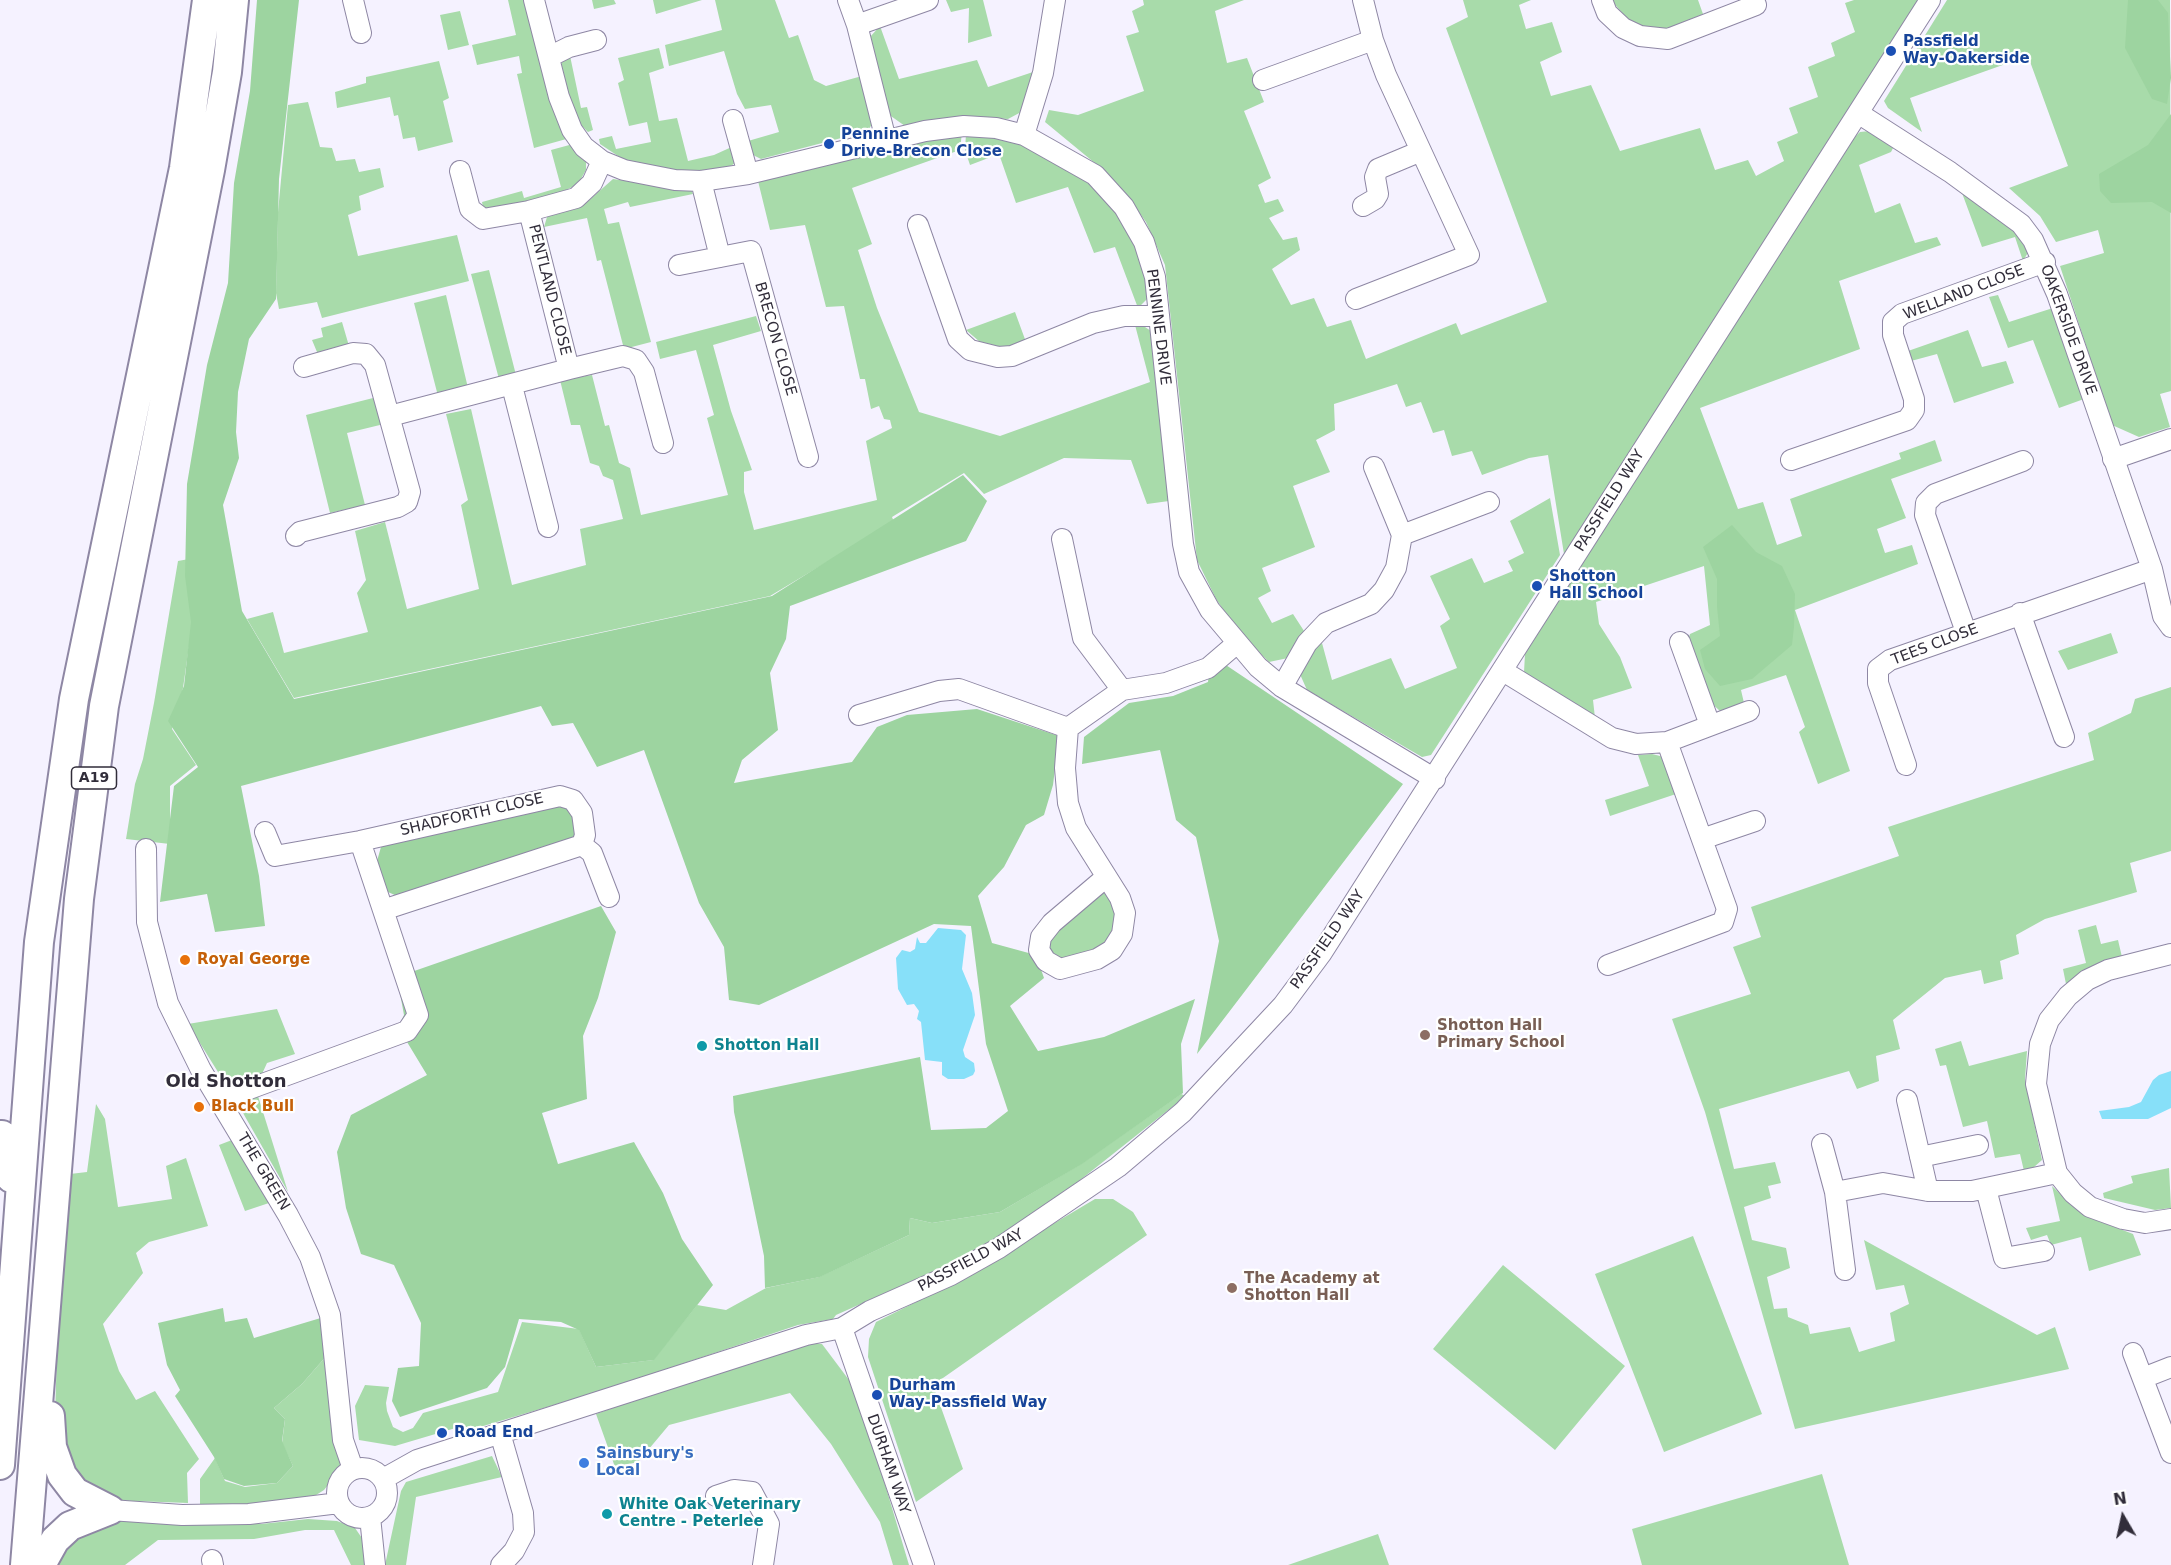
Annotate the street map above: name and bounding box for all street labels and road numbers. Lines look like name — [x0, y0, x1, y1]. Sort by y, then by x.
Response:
street label: PENTLAND CLOSE — [524, 223, 574, 357]
street label: WELLAND CLOSE — [1901, 262, 2027, 324]
street label: OAKERSIDE DRIVE — [2036, 262, 2100, 398]
street label: PENNINE DRIVE — [1142, 268, 1174, 386]
street label: BRECON CLOSE — [750, 280, 800, 398]
street label: PASSFIELD WAY — [1571, 447, 1649, 555]
street label: TEES CLOSE — [1889, 620, 1981, 670]
road number: A19 — [72, 767, 116, 789]
street label: SHADFORTH CLOSE — [399, 790, 545, 840]
street label: PASSFIELD WAY — [1287, 887, 1369, 993]
street label: THE GREEN — [233, 1130, 293, 1214]
street label: PASSFIELD WAY — [915, 1226, 1027, 1296]
street label: DURHAM WAY — [862, 1412, 914, 1516]

